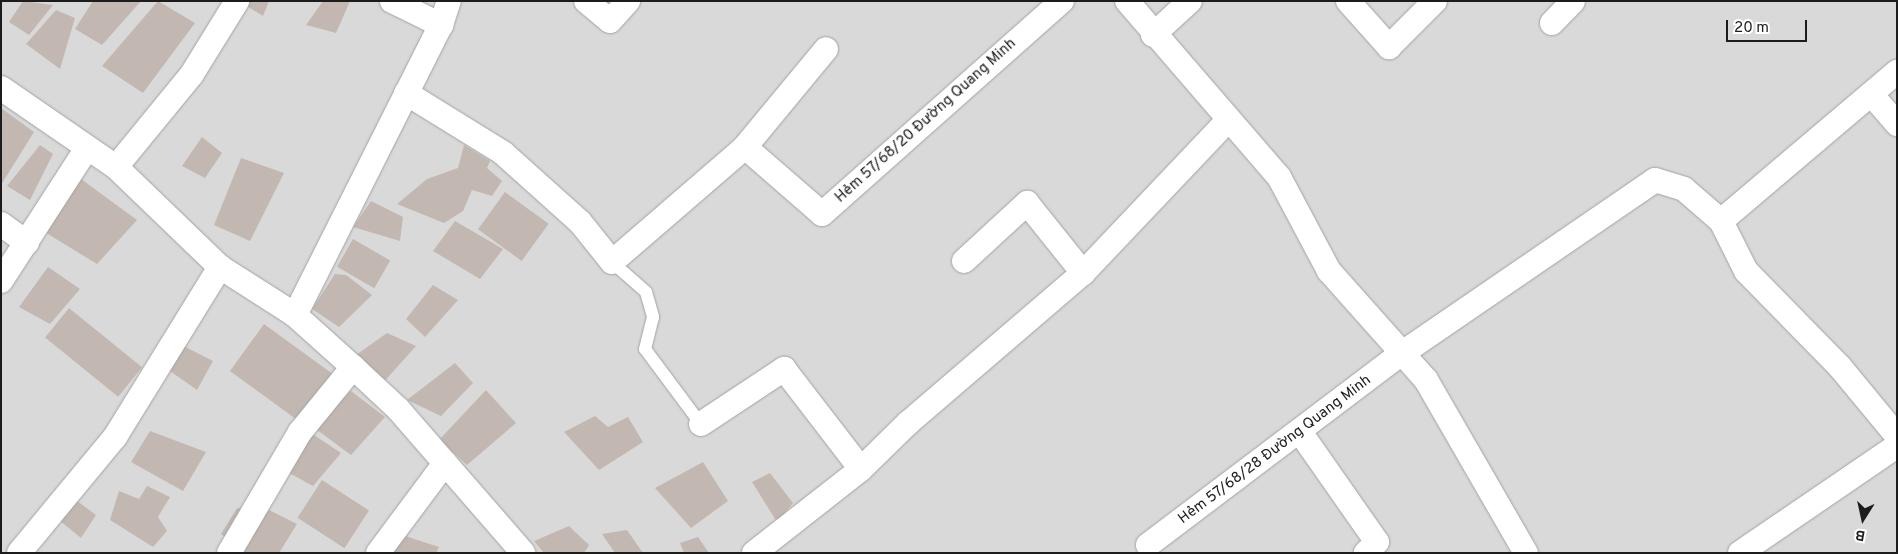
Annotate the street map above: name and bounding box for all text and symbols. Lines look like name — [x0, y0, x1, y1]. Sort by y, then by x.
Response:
scale bar — [1728, 10, 1809, 42]
text: 20 m — [1734, 19, 1769, 38]
street label: Hẻm 57/68/20 Đường Quang Minh — [832, 35, 1020, 207]
street label: Hẻm 57/68/28 Đường Quang Minh — [1175, 372, 1375, 528]
north arrow — [1838, 494, 1888, 544]
text: B — [1854, 525, 1867, 543]

